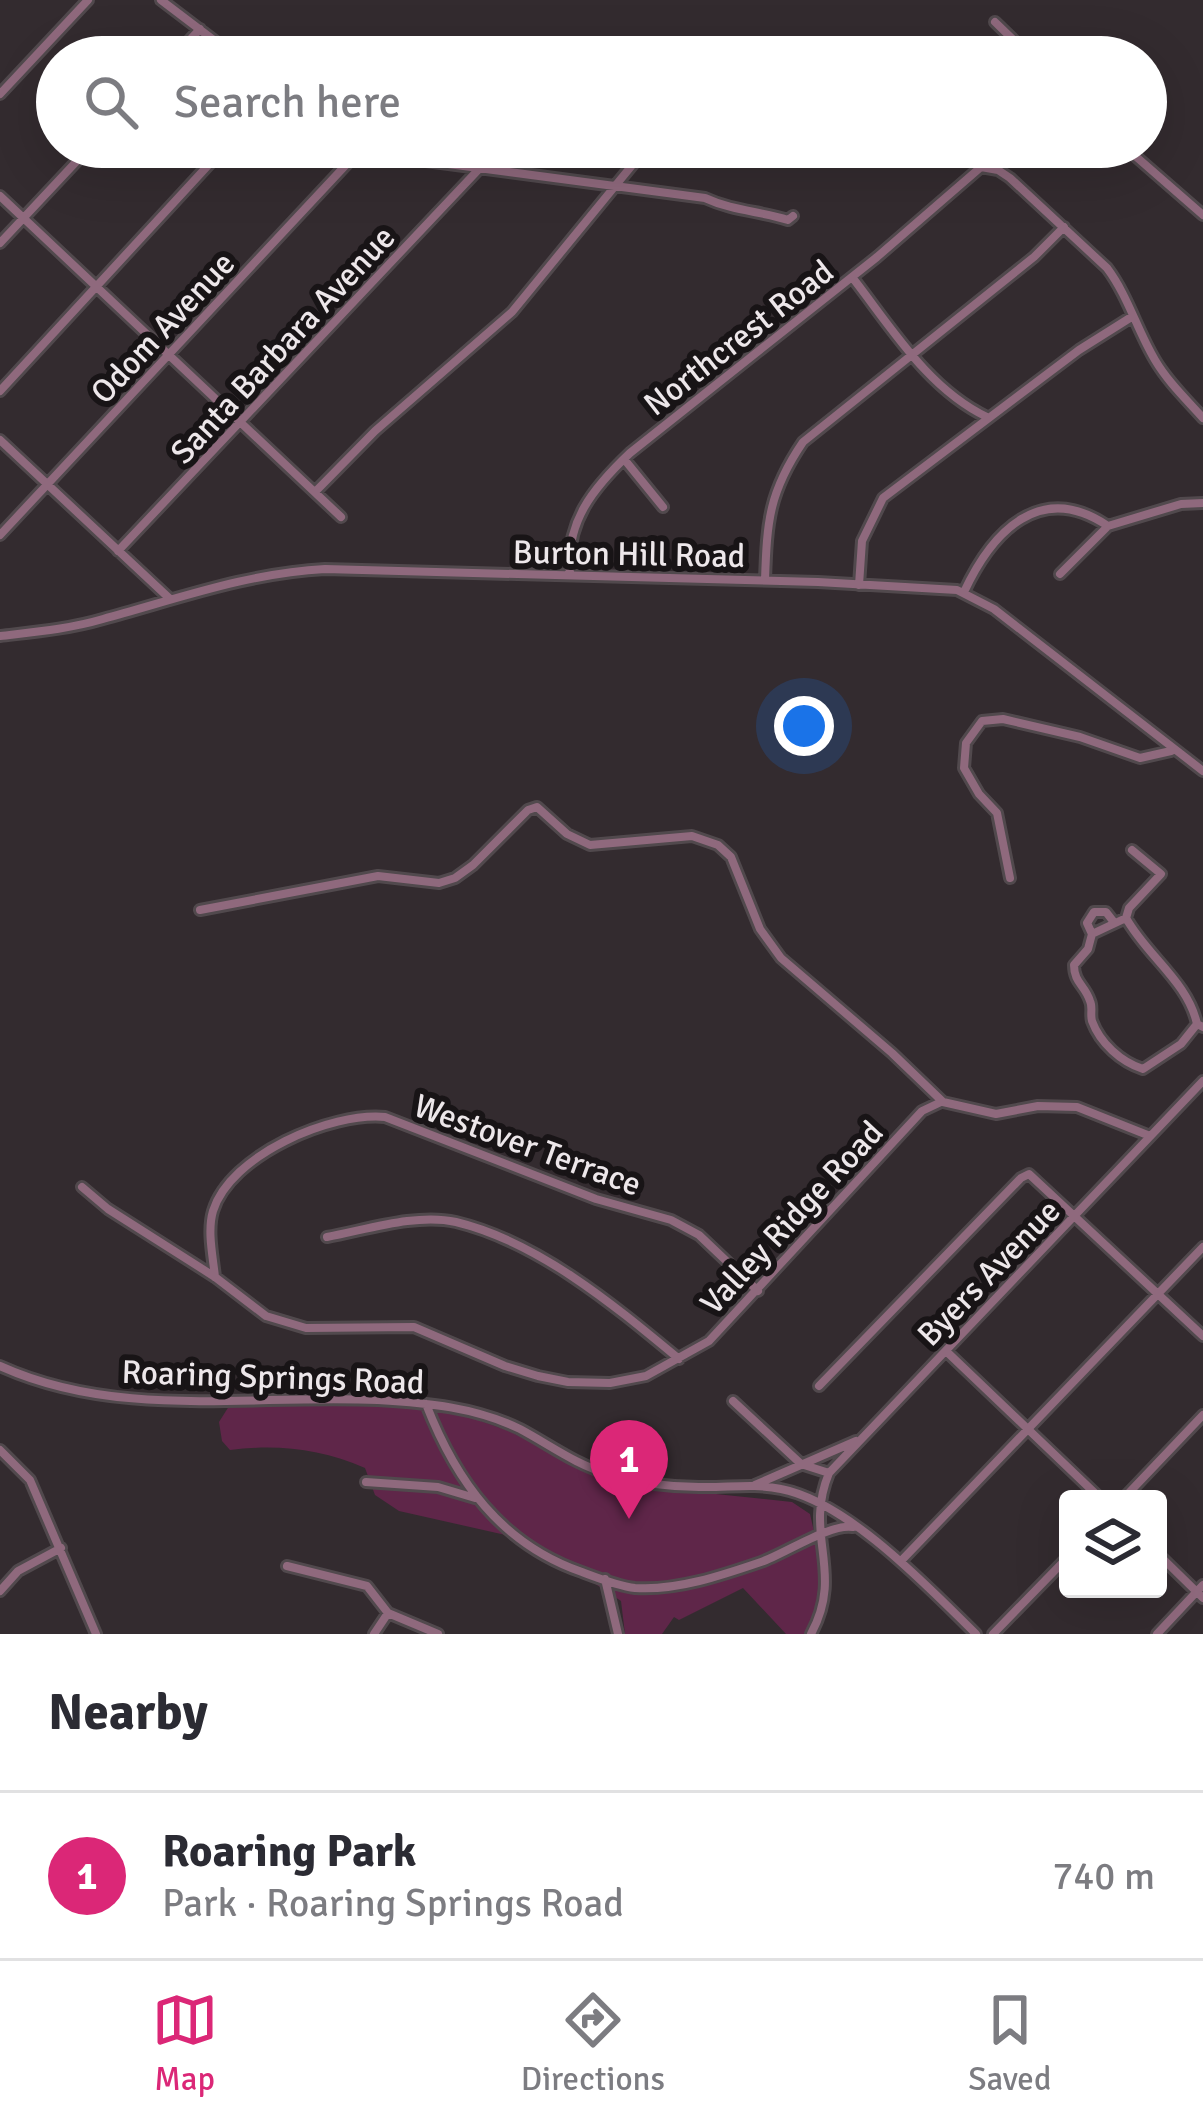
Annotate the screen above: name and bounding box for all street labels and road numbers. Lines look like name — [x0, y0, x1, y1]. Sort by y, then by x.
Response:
street label: Santa Barbara Avenue — [162, 217, 404, 473]
street label: Odom Avenue — [82, 243, 244, 413]
street label: Northcrest Road — [636, 251, 842, 425]
street label: Burton Hill Road — [512, 532, 746, 577]
street label: Westover Terrace — [408, 1085, 647, 1206]
street label: Valley Ridge Road — [692, 1113, 892, 1323]
street label: Byers Avenue — [909, 1191, 1069, 1355]
street label: Roaring Springs Road — [121, 1352, 425, 1403]

